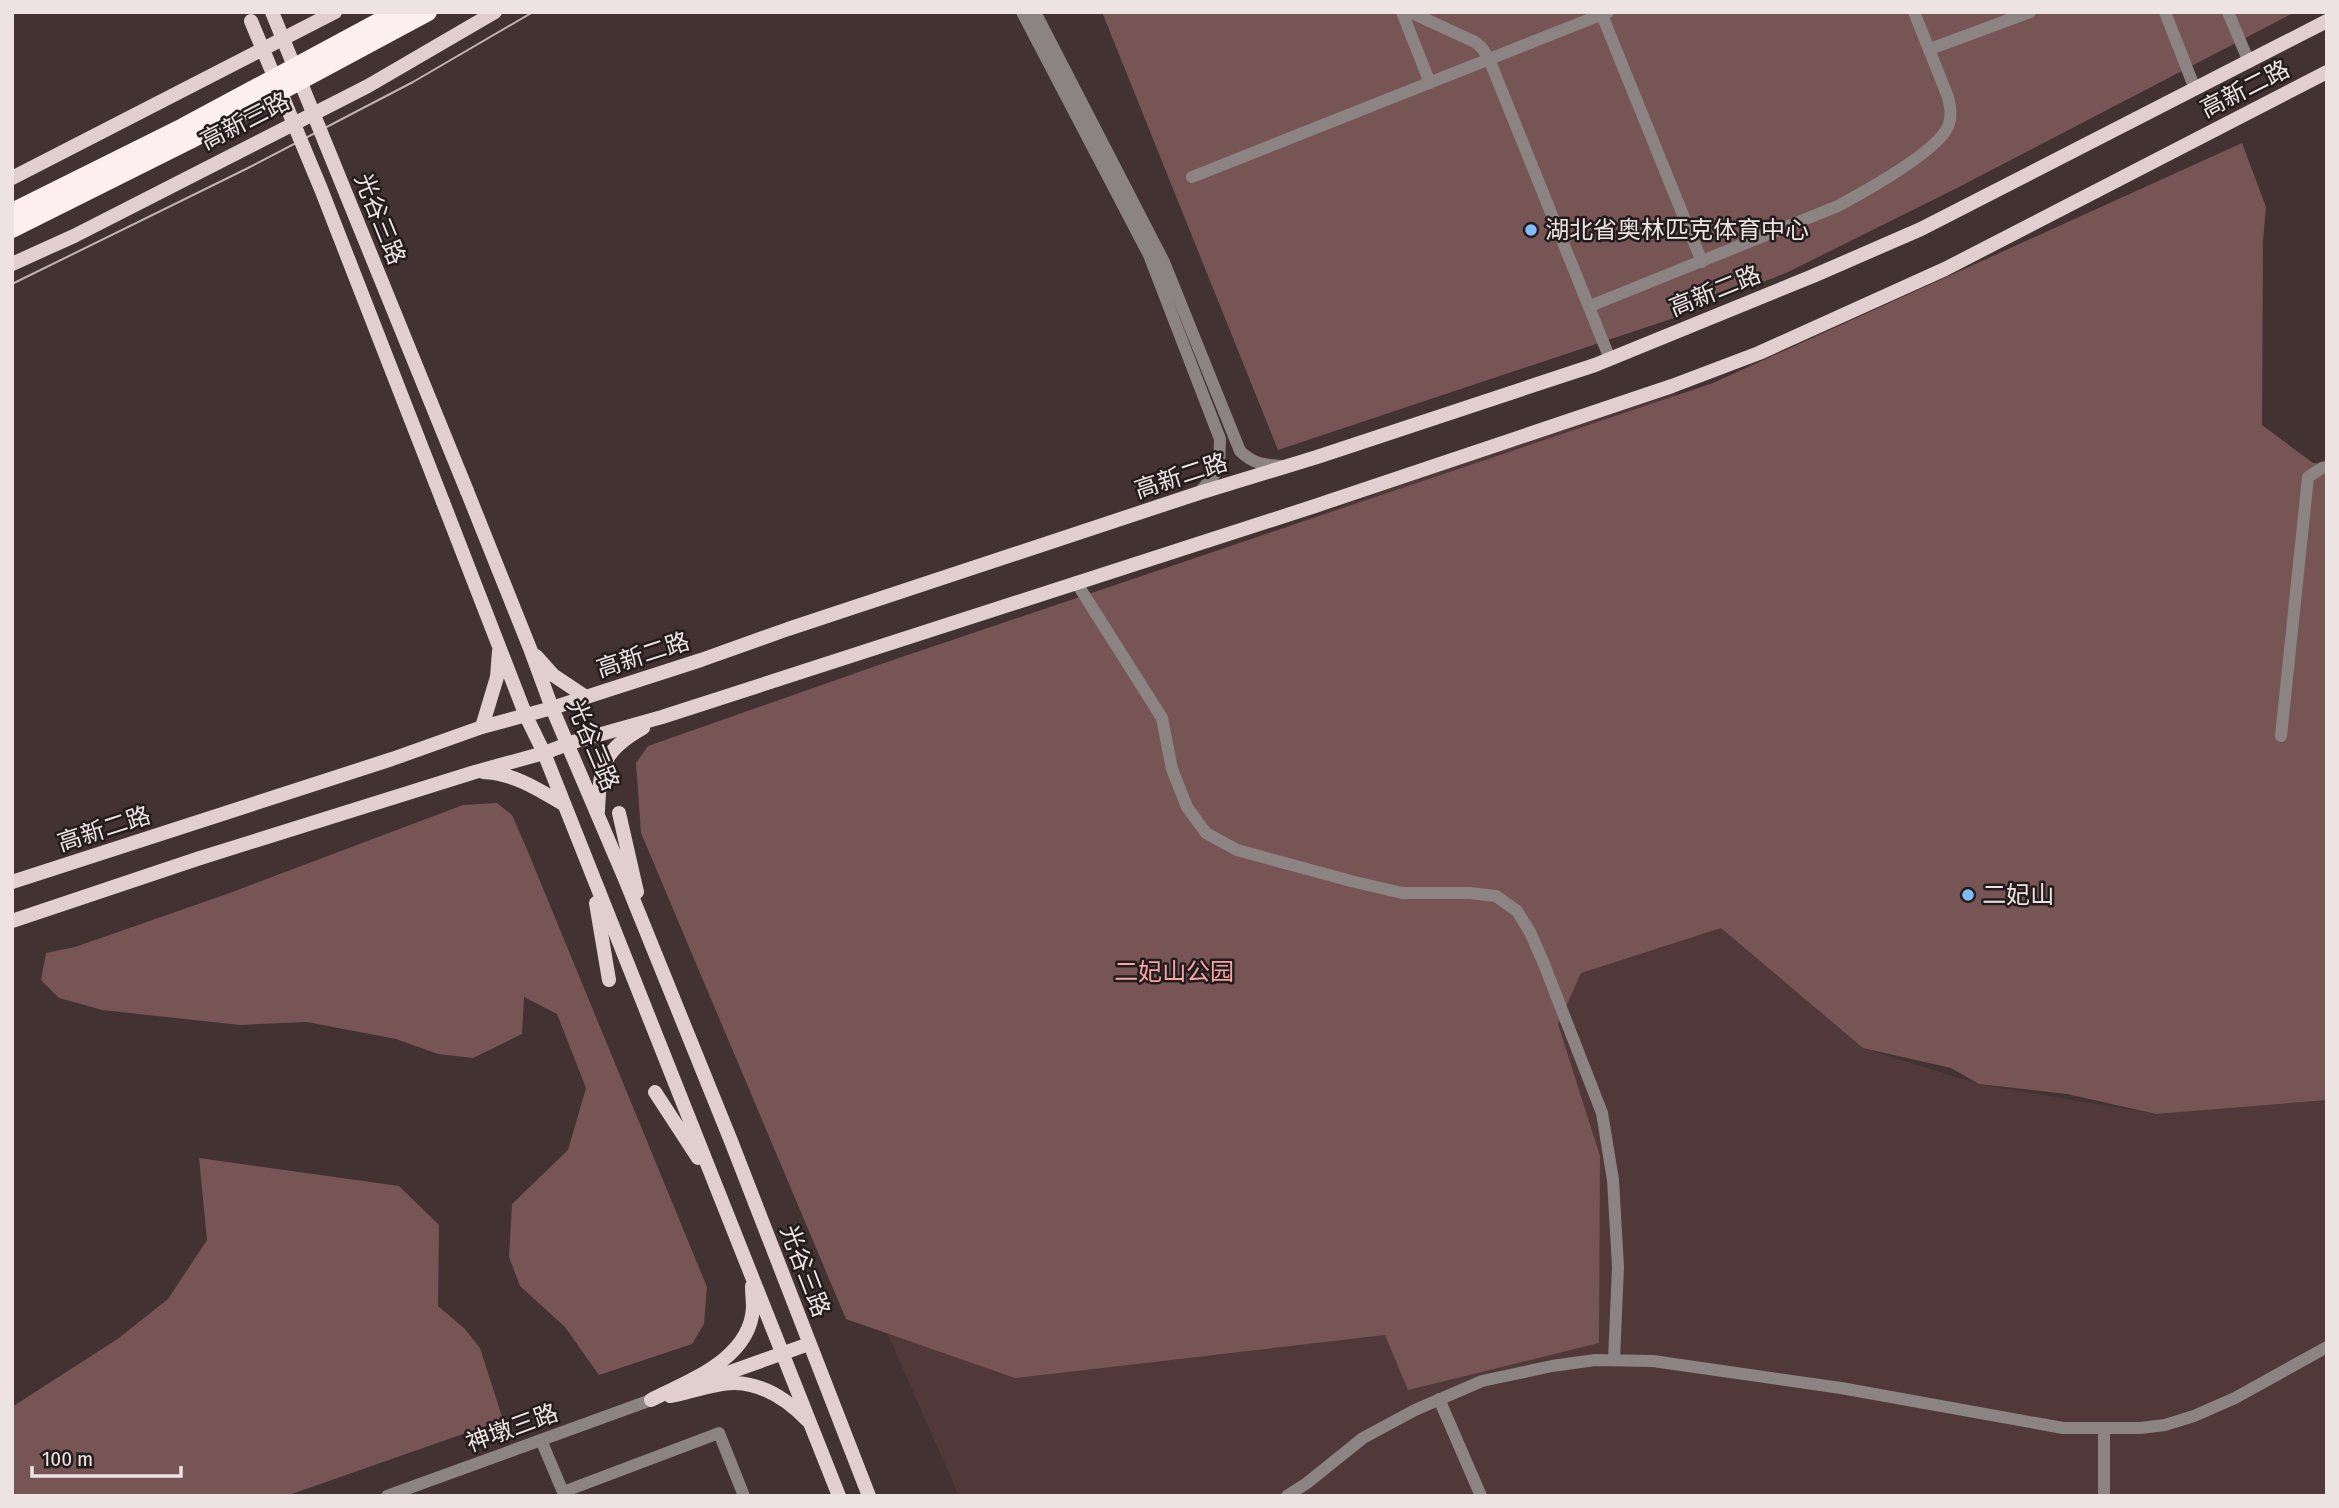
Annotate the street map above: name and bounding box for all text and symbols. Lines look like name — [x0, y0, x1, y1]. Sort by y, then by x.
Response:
street label: 高新二路 — [2196, 55, 2294, 123]
street label: 高新三路 — [196, 87, 294, 155]
street label: 光谷三路 — [349, 169, 411, 269]
place label: 湖北省奥林匹克体育中心 — [1545, 216, 1809, 244]
marker: 湖北省奥林匹克体育中心 — [1523, 222, 1539, 238]
street label: 高新二路 — [1665, 260, 1765, 322]
street label: 高新二路 — [1131, 448, 1231, 504]
street label: 高新二路 — [593, 627, 693, 683]
street label: 光谷三路 — [561, 695, 625, 795]
street label: 高新二路 — [54, 801, 154, 857]
place label: 二妃山 — [1982, 881, 2054, 909]
marker: 二妃山 — [1960, 887, 1976, 903]
park label: 二妃山公园 — [1114, 958, 1234, 986]
street label: 光谷三路 — [775, 1221, 835, 1321]
street label: 神墩三路 — [462, 1398, 562, 1458]
scale bar — [32, 1434, 180, 1478]
text: 100 m — [42, 1446, 93, 1472]

